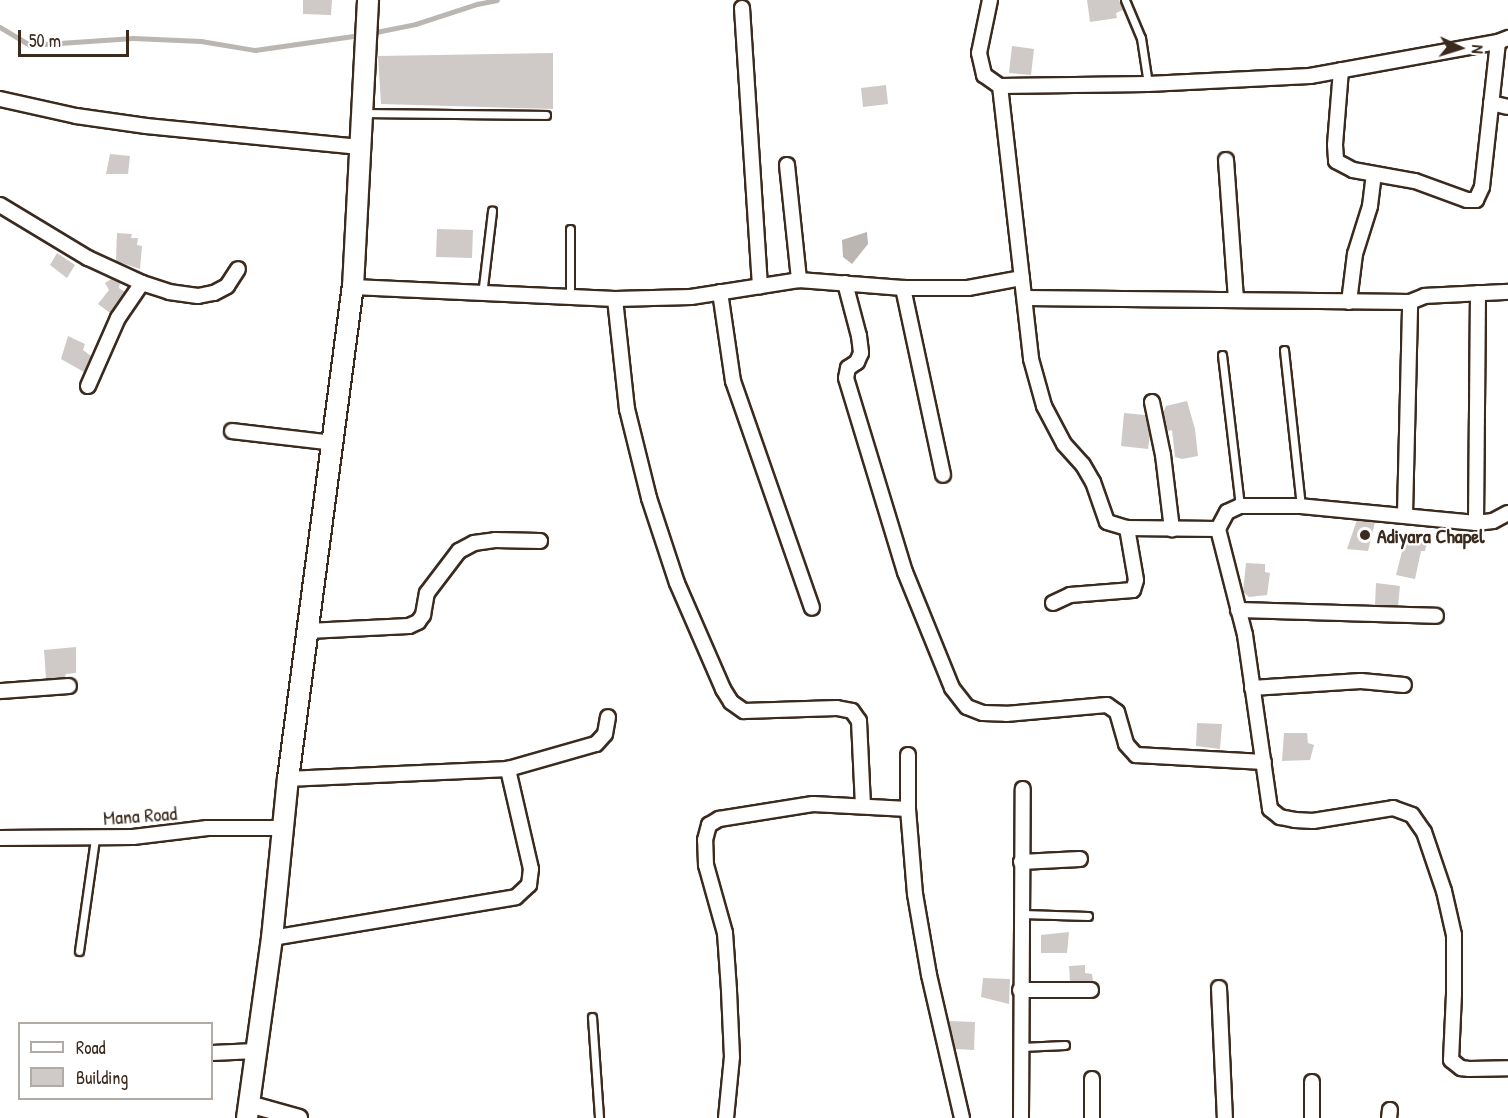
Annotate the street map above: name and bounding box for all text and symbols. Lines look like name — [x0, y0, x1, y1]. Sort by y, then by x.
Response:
scale bar — [21, 18, 132, 56]
north arrow — [1430, 18, 1490, 78]
text: 50 m — [29, 28, 61, 53]
text: N — [1467, 44, 1489, 54]
place label: Adiyara Chapel — [1377, 523, 1485, 547]
marker: Adiyara Chapel — [1358, 528, 1372, 542]
street label: Mana Road — [102, 800, 178, 830]
legend — [18, 1022, 213, 1100]
text: Road — [76, 1035, 106, 1060]
text: Building — [76, 1065, 128, 1090]

